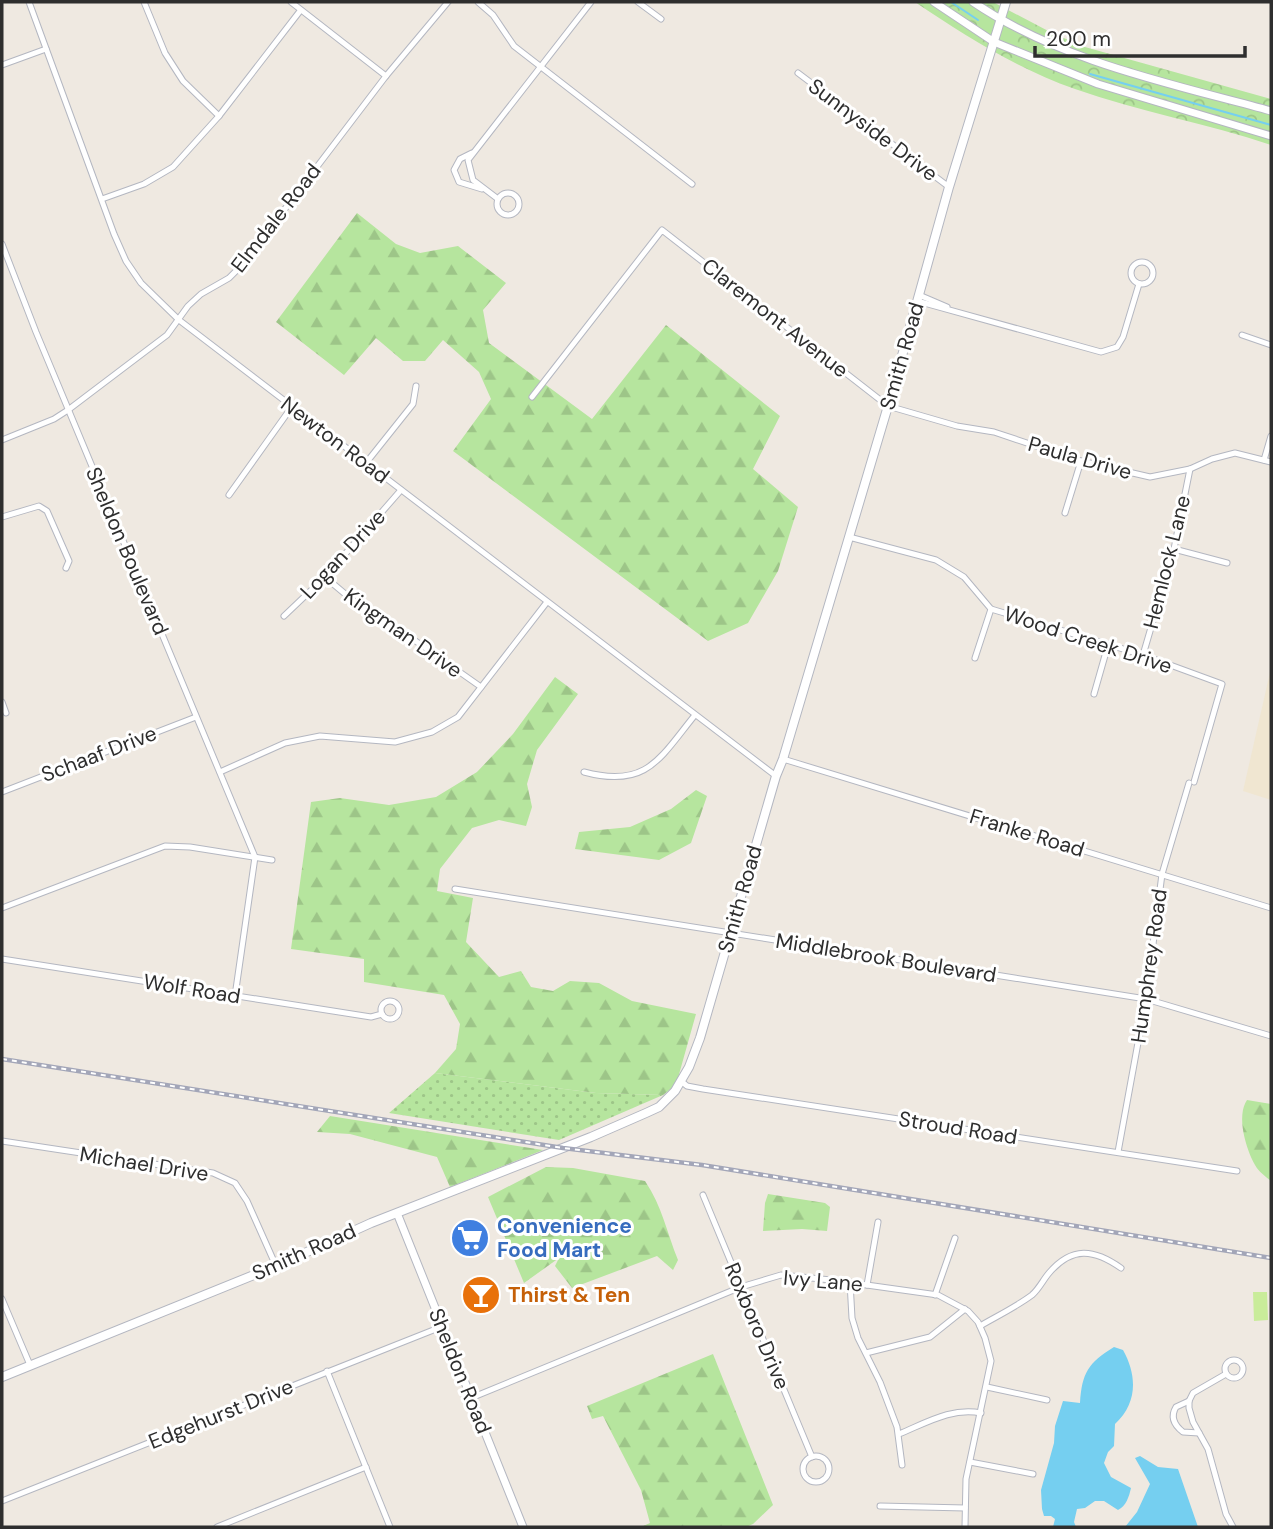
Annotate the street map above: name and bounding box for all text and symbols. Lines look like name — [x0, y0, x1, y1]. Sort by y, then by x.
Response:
scale bar — [1035, 14, 1245, 58]
text: 200 m — [1046, 25, 1111, 53]
street label: Sunnyside Drive — [803, 72, 943, 188]
street label: Elmdale Road — [225, 158, 327, 278]
street label: Claremont Avenue — [696, 252, 854, 384]
street label: Smith Road — [873, 299, 931, 413]
street label: Newton Road — [275, 390, 395, 490]
street label: Paula Drive — [1025, 430, 1135, 486]
street label: Sheldon Boulevard — [79, 463, 175, 639]
street label: Hemlock Lane — [1137, 492, 1197, 632]
street label: Logan Drive — [294, 503, 392, 605]
street label: Kingman Drive — [338, 582, 468, 684]
street label: Wood Creek Drive — [1000, 600, 1176, 680]
street label: Schaaf Drive — [37, 719, 161, 789]
street label: Franke Road — [966, 802, 1088, 864]
street label: Smith Road — [711, 842, 769, 956]
street label: Humphrey Road — [1124, 887, 1174, 1045]
street label: Middlebrook Boulevard — [774, 927, 998, 989]
street label: Wolf Road — [141, 968, 243, 1010]
street label: Stroud Road — [897, 1105, 1019, 1151]
street label: Michael Drive — [78, 1140, 211, 1188]
place label: Convenience Food Mart — [497, 1212, 632, 1264]
street label: Smith Road — [248, 1217, 360, 1287]
supermarket icon: Convenience Food Mart — [449, 1217, 491, 1259]
street label: Roxboro Drive — [718, 1258, 796, 1394]
street label: Ivy Lane — [782, 1264, 864, 1298]
bar icon: Thirst & Ten — [460, 1274, 502, 1316]
place label: Thirst & Ten — [508, 1281, 630, 1309]
street label: Sheldon Road — [422, 1304, 498, 1438]
street label: Edgehurst Drive — [144, 1372, 298, 1456]

